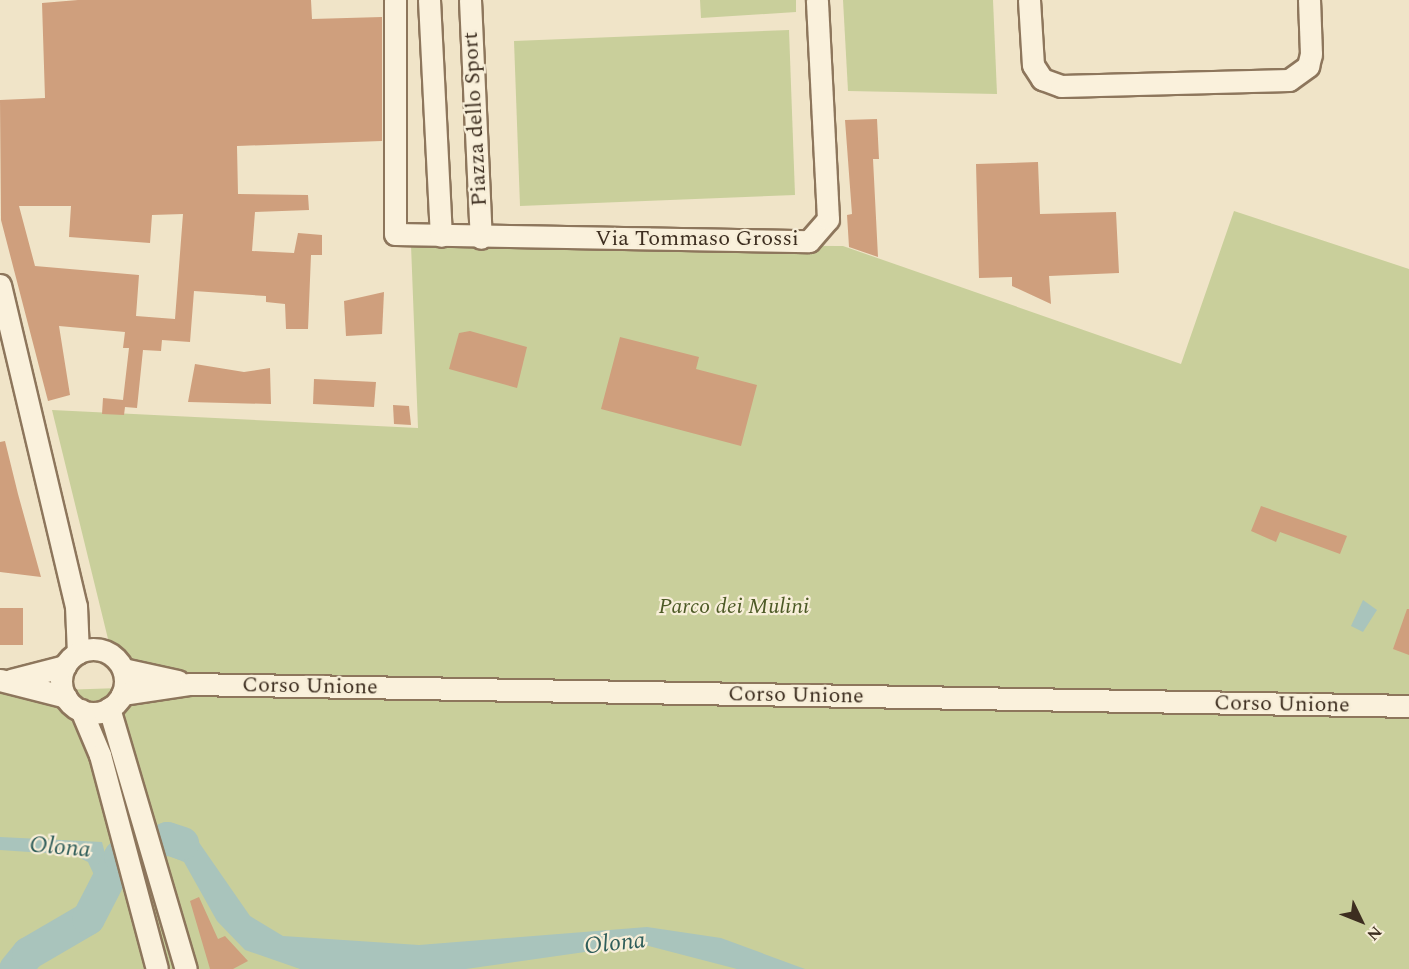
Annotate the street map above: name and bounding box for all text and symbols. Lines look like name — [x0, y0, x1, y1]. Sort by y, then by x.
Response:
street label: Piazza dello Sport — [457, 31, 493, 207]
street label: Via Tommaso Grossi — [595, 226, 799, 252]
park label: Parco dei Mulini — [659, 594, 809, 620]
street label: Corso Unione — [242, 672, 378, 700]
street label: Corso Unione — [728, 681, 864, 709]
street label: Corso Unione — [1214, 690, 1350, 718]
water label: Olona — [28, 831, 92, 865]
north arrow — [1331, 891, 1391, 951]
text: N — [1361, 920, 1387, 946]
water label: Olona — [583, 926, 647, 962]

